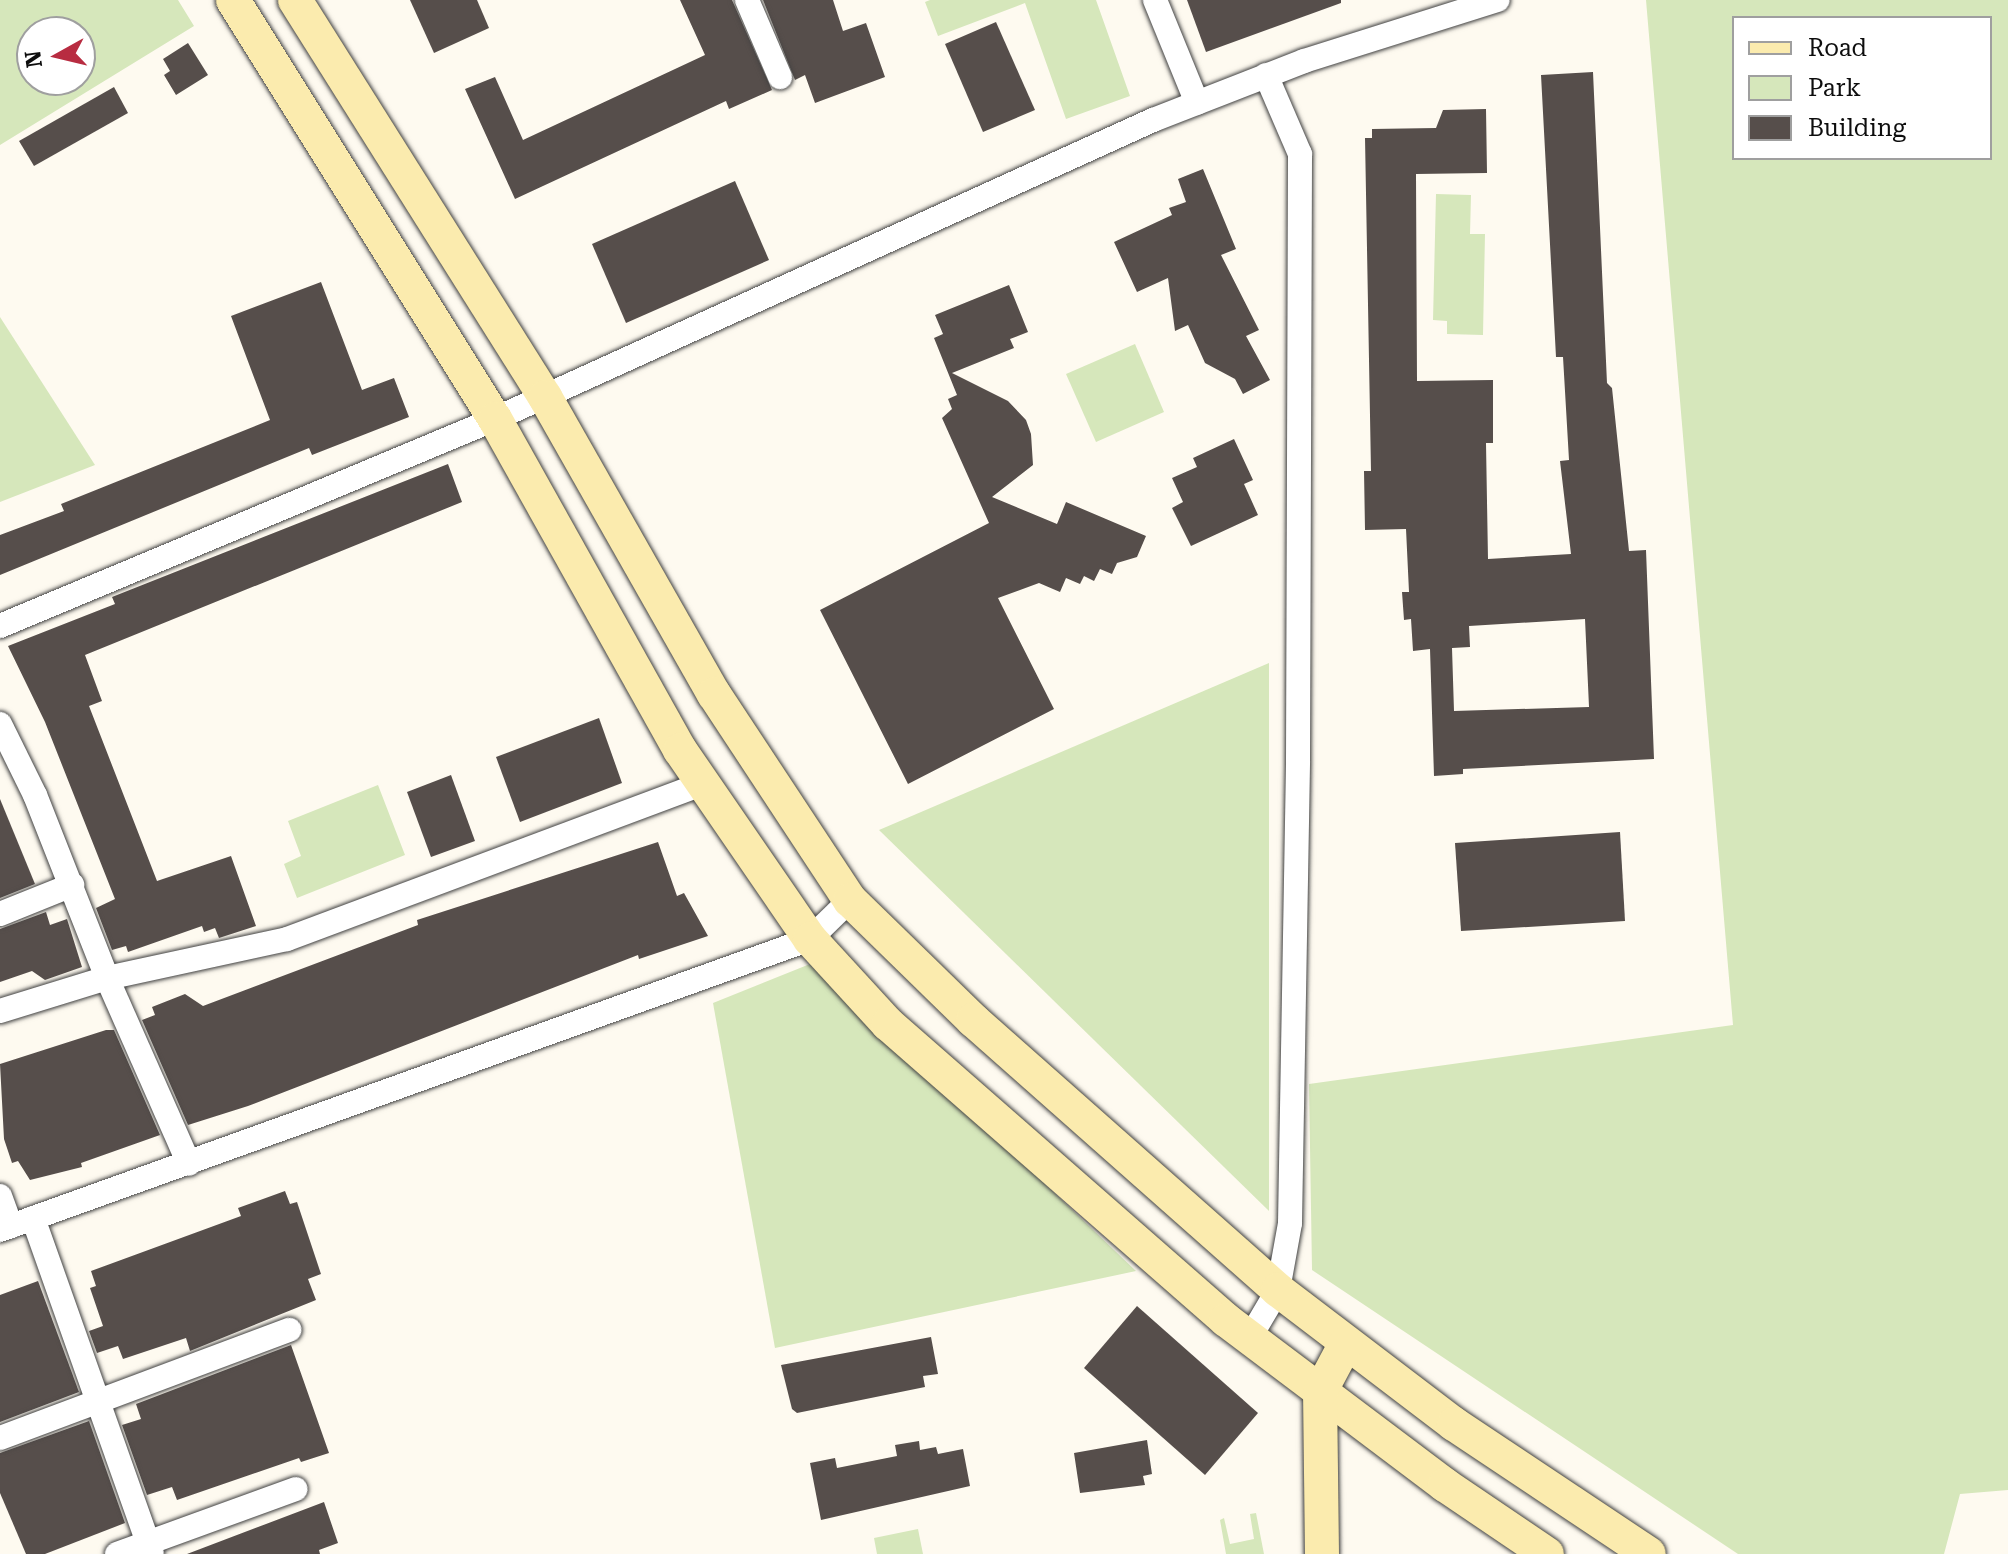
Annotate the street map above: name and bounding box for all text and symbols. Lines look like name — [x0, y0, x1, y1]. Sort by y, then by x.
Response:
north arrow — [16, 16, 96, 96]
legend — [1732, 16, 1992, 160]
text: Road — [1808, 34, 1867, 62]
text: N — [20, 49, 47, 69]
text: Park — [1808, 74, 1861, 102]
text: Building — [1808, 114, 1906, 142]

